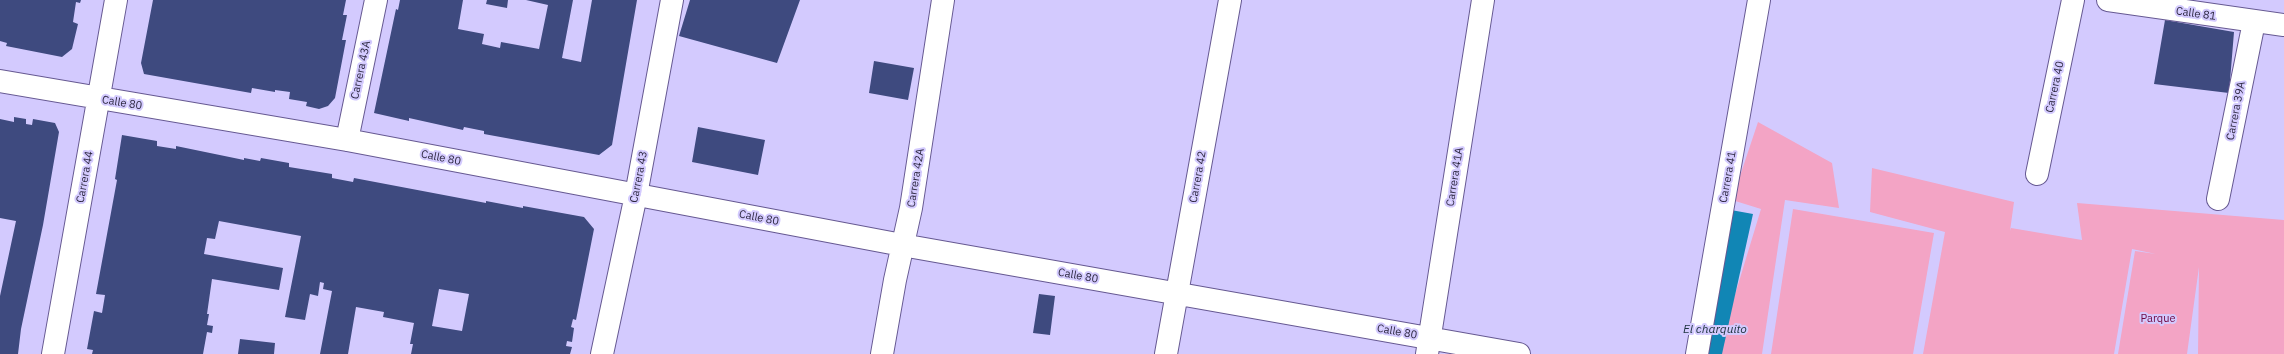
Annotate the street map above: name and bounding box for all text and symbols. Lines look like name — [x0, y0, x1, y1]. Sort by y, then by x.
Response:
street label: Calle 81 — [2175, 5, 2217, 23]
street label: Carrera 43A — [348, 40, 374, 100]
street label: Carrera 40 — [2043, 60, 2067, 114]
street label: Carrera 39A — [2224, 81, 2248, 141]
street label: Calle 80 — [101, 93, 143, 113]
street label: Carrera 41A — [1444, 147, 1466, 207]
street label: Calle 80 — [420, 148, 462, 168]
street label: Carrera 42A — [905, 148, 927, 208]
street label: Carrera 44 — [74, 150, 96, 204]
street label: Carrera 43 — [628, 150, 650, 204]
street label: Carrera 42 — [1187, 150, 1209, 204]
street label: Carrera 41 — [1717, 150, 1739, 204]
street label: Calle 80 — [738, 208, 780, 228]
street label: Calle 80 — [1057, 266, 1099, 286]
park label: Parque — [2140, 312, 2176, 326]
street label: Calle 80 — [1376, 322, 1418, 342]
water label: El charquito — [1683, 323, 1747, 337]

